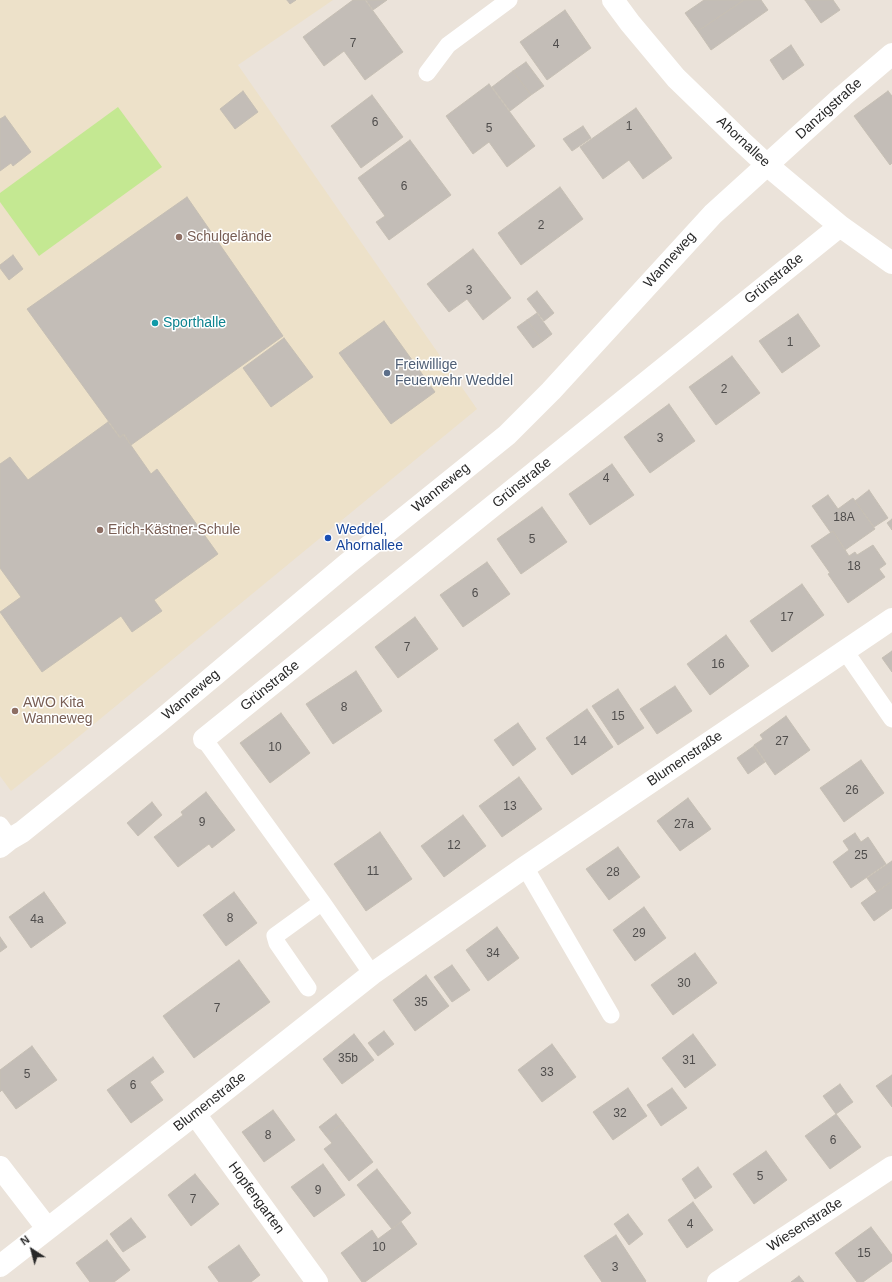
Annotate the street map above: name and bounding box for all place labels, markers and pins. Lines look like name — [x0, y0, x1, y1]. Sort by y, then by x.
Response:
place label: Schulgelände — [187, 229, 272, 245]
marker: Schulgelände — [174, 232, 184, 242]
place label: Sporthalle — [163, 315, 226, 331]
marker: Sporthalle — [150, 318, 160, 328]
place label: Freiwillige Feuerwehr Weddel — [395, 357, 513, 390]
marker: Freiwillige Feuerwehr Weddel — [382, 368, 392, 378]
place label: Erich-Kästner-Schule — [108, 522, 240, 538]
place label: Weddel, Ahornallee — [336, 522, 403, 554]
marker: Erich-Kästner-Schule — [95, 525, 105, 535]
marker: Weddel, Ahornallee — [323, 533, 333, 543]
place label: AWO Kita Wanneweg — [23, 695, 93, 728]
marker: AWO Kita Wanneweg — [10, 706, 20, 716]

